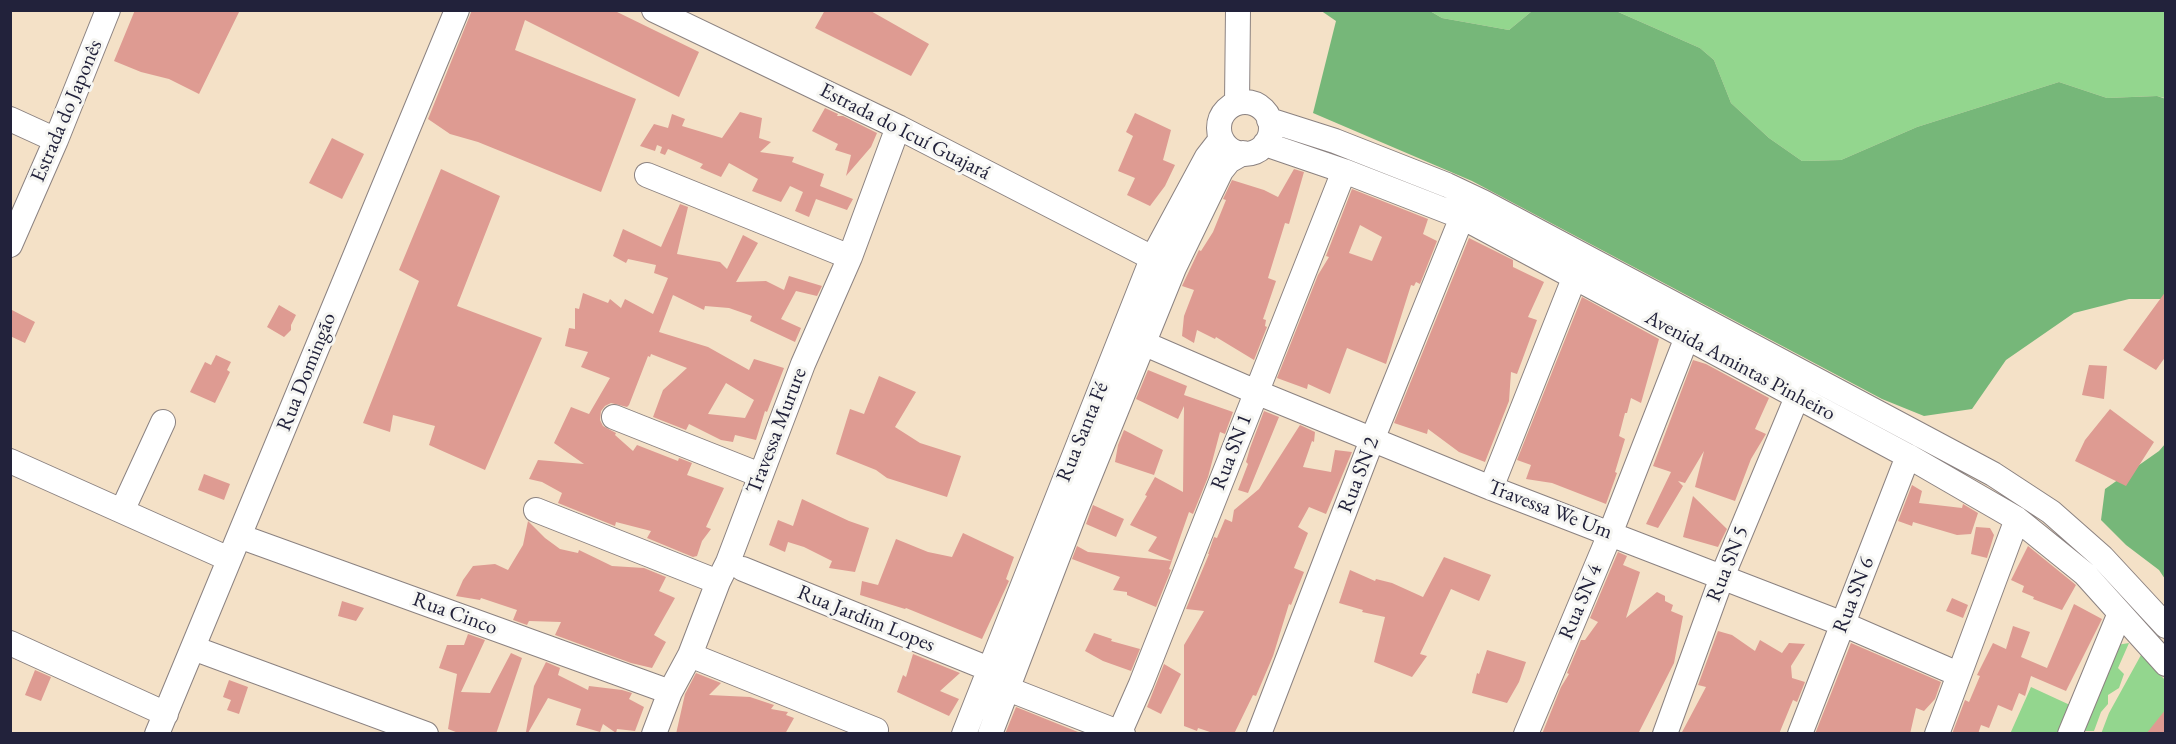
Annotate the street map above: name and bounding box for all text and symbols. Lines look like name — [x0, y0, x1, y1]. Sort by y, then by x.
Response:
street label: Estrada do Japonês — [26, 36, 108, 186]
street label: Estrada do Icuí Guajará — [815, 78, 995, 186]
street label: Avenida Amintas Pinheiro — [1641, 305, 1839, 427]
street label: Rua Domingão — [272, 309, 342, 435]
street label: Travessa Murure — [741, 364, 813, 498]
street label: Rua Santa Fé — [1052, 378, 1114, 486]
street label: Rua SN 1 — [1206, 410, 1258, 494]
street label: Rua SN 2 — [1333, 433, 1385, 517]
street label: Travessa We Um — [1484, 475, 1616, 545]
street label: Rua SN 5 — [1701, 523, 1755, 605]
street label: Rua SN 6 — [1828, 553, 1880, 637]
street label: Rua SN 4 — [1554, 561, 1608, 643]
street label: Rua Jardim Lopes — [794, 580, 938, 658]
street label: Rua Cinco — [409, 587, 501, 641]

